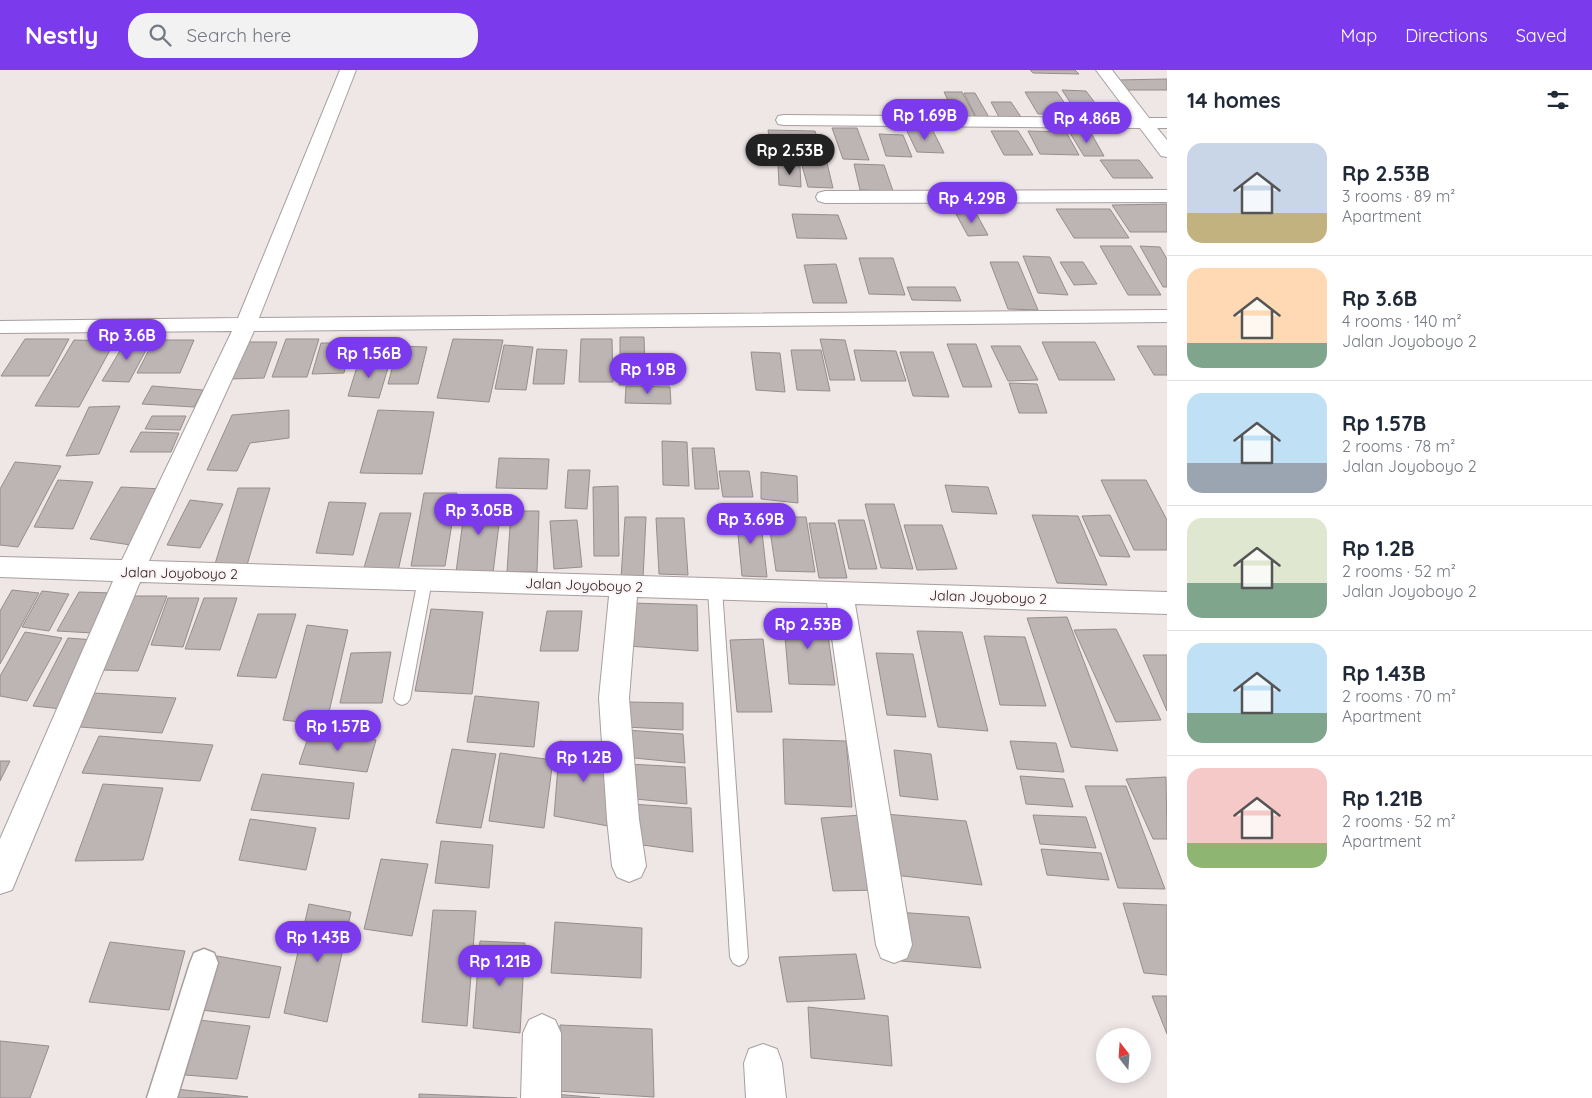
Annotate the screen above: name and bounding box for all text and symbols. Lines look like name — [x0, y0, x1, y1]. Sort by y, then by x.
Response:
search box — [128, 13, 478, 58]
text: Nestly — [25, 20, 98, 50]
icon: search — [146, 21, 174, 49]
text: Search here — [186, 23, 291, 47]
text: Map — [1340, 24, 1377, 47]
text: Directions — [1405, 24, 1488, 47]
text: Saved — [1516, 24, 1567, 47]
icon: filters — [1544, 86, 1572, 114]
text: 14 homes — [1187, 87, 1281, 113]
pin: Rp 1.69B — [873, 98, 977, 141]
pin: Rp 4.86B — [1035, 102, 1139, 144]
text: Rp 1.69B — [893, 105, 957, 125]
text: Rp 4.86B — [1053, 108, 1121, 128]
pin: Rp 2.53B — [738, 134, 842, 176]
text: Rp 2.53B — [757, 140, 823, 160]
text: Rp 2.53B — [1342, 160, 1430, 186]
icon: home — [1227, 163, 1287, 223]
pin: Rp 4.29B — [920, 182, 1024, 224]
text: 3 rooms · 89 m² — [1342, 186, 1455, 206]
text: Rp 4.29B — [938, 188, 1006, 208]
text: Apartment — [1342, 206, 1422, 226]
text: Rp 3.6B — [1342, 285, 1417, 311]
icon: home — [1227, 288, 1287, 348]
text: 4 rooms · 140 m² — [1342, 311, 1462, 331]
pin: Rp 3.6B — [81, 318, 173, 361]
text: Rp 3.6B — [98, 325, 156, 345]
text: Jalan Joyoboyo 2 — [1342, 331, 1477, 351]
pin: Rp 1.56B — [317, 336, 421, 379]
text: Rp 1.56B — [337, 343, 401, 363]
pin: Rp 1.9B — [602, 352, 694, 395]
text: Rp 1.9B — [620, 359, 676, 379]
text: Rp 1.57B — [1342, 410, 1426, 436]
icon: home — [1227, 413, 1287, 473]
text: 2 rooms · 78 m² — [1342, 436, 1455, 456]
text: Jalan Joyoboyo 2 — [1342, 456, 1477, 476]
pin: Rp 3.05B — [427, 494, 531, 536]
text: Rp 3.05B — [445, 500, 513, 520]
pin: Rp 3.69B — [699, 502, 803, 545]
text: Rp 3.69B — [718, 509, 784, 529]
text: Rp 1.2B — [1342, 535, 1415, 561]
icon: home — [1227, 538, 1287, 598]
text: 2 rooms · 52 m² — [1342, 561, 1456, 581]
street label: Jalan Joyoboyo 2 — [120, 563, 238, 583]
street label: Jalan Joyoboyo 2 — [525, 574, 643, 596]
text: Jalan Joyoboyo 2 — [1342, 581, 1477, 601]
street label: Jalan Joyoboyo 2 — [929, 586, 1047, 608]
pin: Rp 2.53B — [756, 608, 860, 650]
text: Rp 2.53B — [775, 614, 841, 634]
text: Rp 1.43B — [1342, 660, 1426, 686]
icon: home — [1227, 663, 1287, 723]
text: 2 rooms · 70 m² — [1342, 686, 1456, 706]
text: Apartment — [1342, 706, 1422, 726]
pin: Rp 1.57B — [286, 710, 390, 752]
text: Rp 1.57B — [306, 716, 370, 736]
pin: Rp 1.2B — [538, 740, 630, 783]
text: Rp 1.2B — [556, 747, 612, 767]
text: Rp 1.21B — [1342, 785, 1423, 811]
icon: home — [1227, 788, 1287, 848]
text: 2 rooms · 52 m² — [1342, 811, 1456, 831]
text: Apartment — [1342, 831, 1422, 851]
pin: Rp 1.43B — [266, 920, 370, 963]
text: Rp 1.43B — [286, 927, 350, 947]
pin: Rp 1.21B — [448, 944, 552, 987]
text: Rp 1.21B — [469, 951, 531, 971]
north arrow — [1096, 1028, 1151, 1082]
map controls — [1096, 1028, 1151, 1083]

